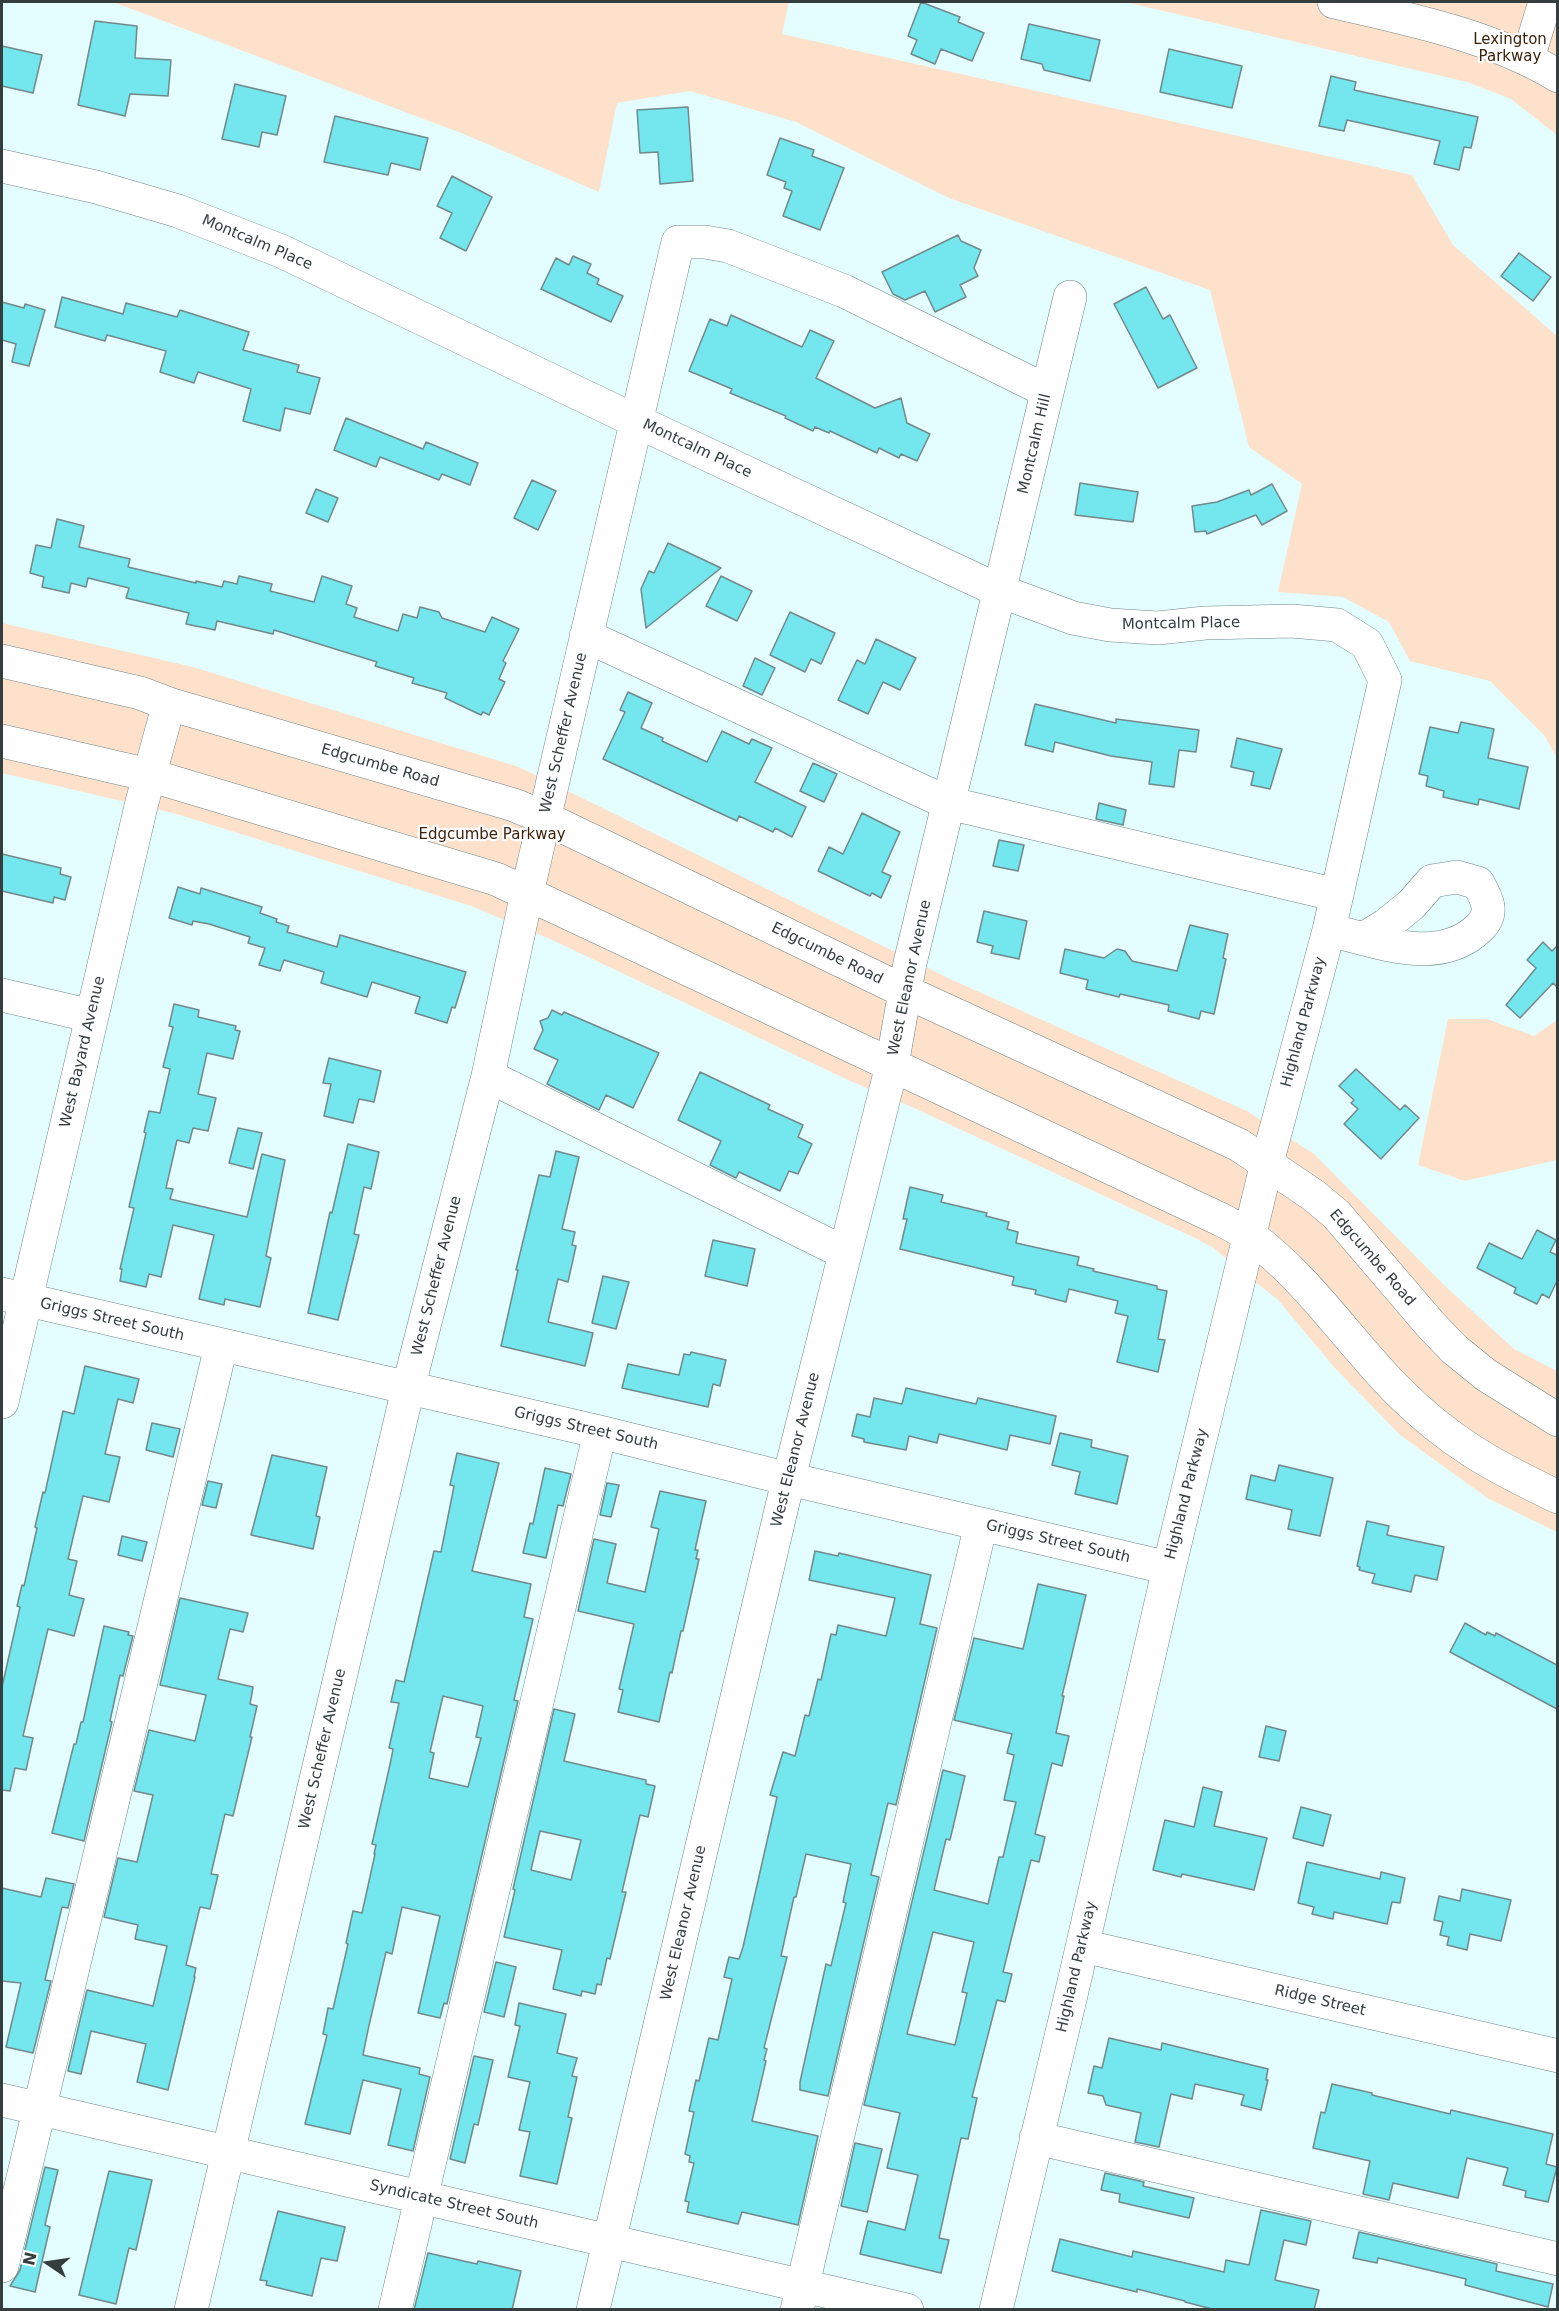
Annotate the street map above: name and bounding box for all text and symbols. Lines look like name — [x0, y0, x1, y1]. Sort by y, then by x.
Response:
park label: Lexington Parkway — [1473, 31, 1547, 66]
street label: Montcalm Place — [199, 212, 315, 274]
street label: Montcalm Hill — [1015, 392, 1055, 496]
street label: Montcalm Place — [640, 416, 754, 482]
street label: Montcalm Place — [1122, 614, 1240, 634]
street label: West Scheffer Avenue — [537, 651, 591, 815]
street label: Edgcumbe Road — [319, 741, 441, 791]
park label: Edgcumbe Parkway — [418, 826, 566, 844]
street label: West Eleanor Avenue — [885, 898, 935, 1058]
street label: Edgcumbe Road — [768, 919, 886, 989]
street label: Highland Parkway — [1278, 955, 1330, 1089]
street label: West Bayard Avenue — [57, 974, 109, 1130]
street label: West Scheffer Avenue — [408, 1194, 466, 1358]
street label: Edgcumbe Road — [1325, 1206, 1419, 1310]
street label: Griggs Street South — [38, 1295, 186, 1345]
street label: West Eleanor Avenue — [768, 1371, 824, 1529]
street label: Griggs Street South — [512, 1404, 660, 1454]
street label: Highland Parkway — [1162, 1427, 1212, 1561]
street label: Griggs Street South — [984, 1517, 1132, 1567]
street label: West Scheffer Avenue — [296, 1667, 350, 1831]
street label: West Eleanor Avenue — [657, 1843, 711, 2003]
street label: Highland Parkway — [1053, 1900, 1101, 2034]
street label: Ridge Street — [1273, 1982, 1367, 2020]
street label: Syndicate Street South — [368, 2177, 540, 2233]
north arrow — [18, 2233, 78, 2293]
text: N — [19, 2250, 41, 2268]

